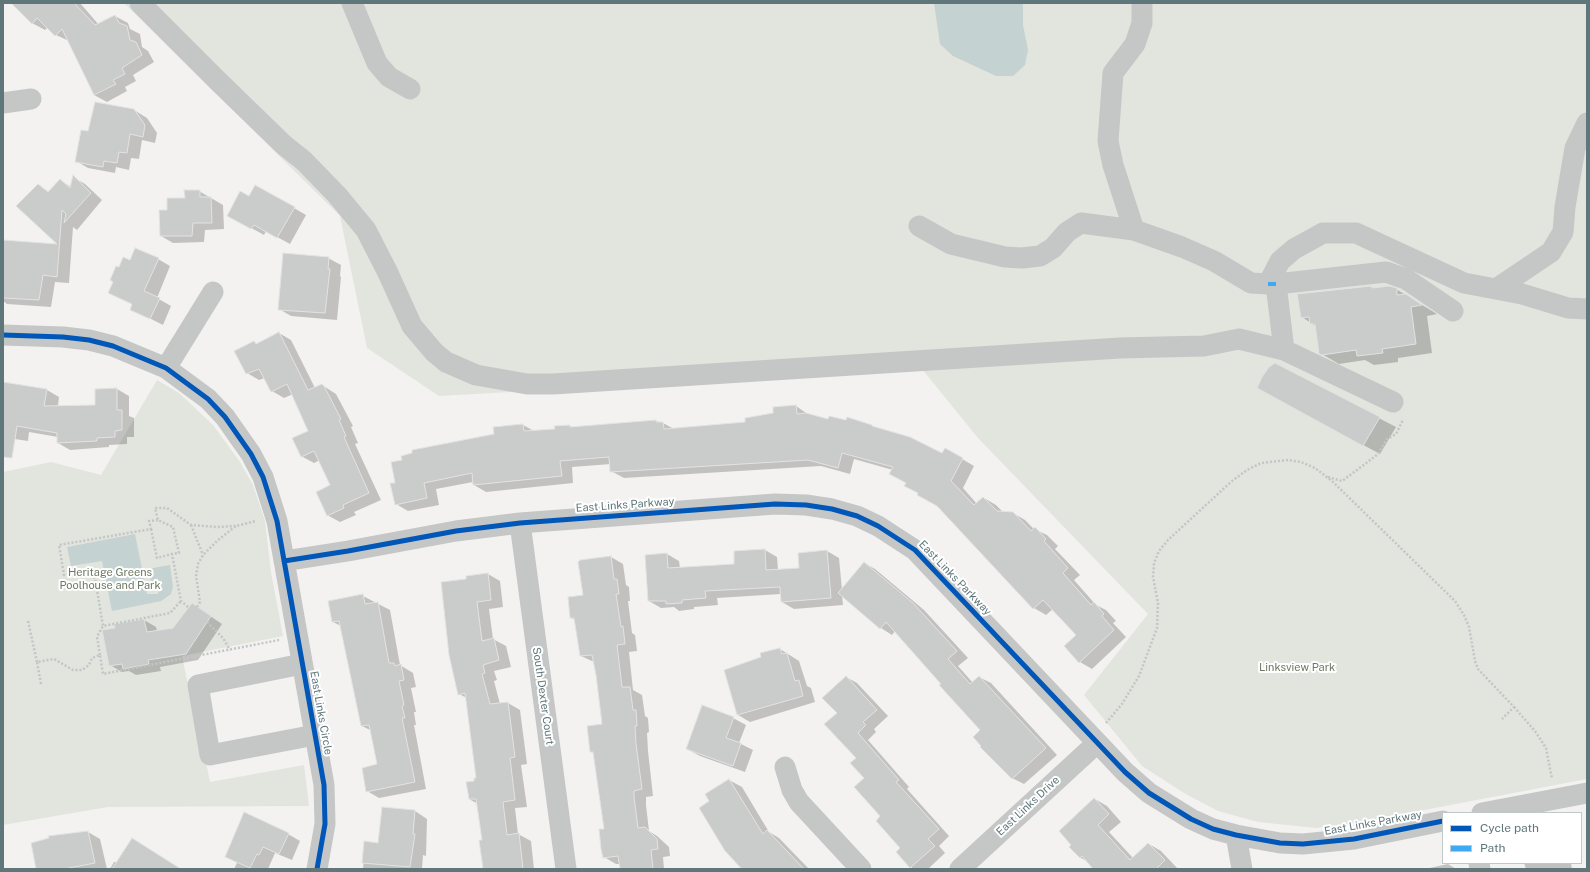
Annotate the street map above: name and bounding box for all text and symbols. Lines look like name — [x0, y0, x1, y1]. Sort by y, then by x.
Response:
street label: East Links Parkway — [575, 495, 675, 515]
street label: East Links Parkway — [916, 538, 994, 618]
park label: Heritage Greens Poolhouse and Park — [59, 566, 161, 592]
street label: South Dexter Court — [530, 646, 556, 746]
park label: Linksview Park — [1259, 661, 1335, 675]
street label: East Links Circle — [307, 670, 335, 756]
street label: East Links Drive — [994, 773, 1062, 839]
street label: East Links Parkway — [1323, 808, 1423, 838]
legend — [1442, 812, 1582, 864]
text: Cycle path — [1480, 821, 1539, 835]
text: Path — [1480, 841, 1506, 855]

